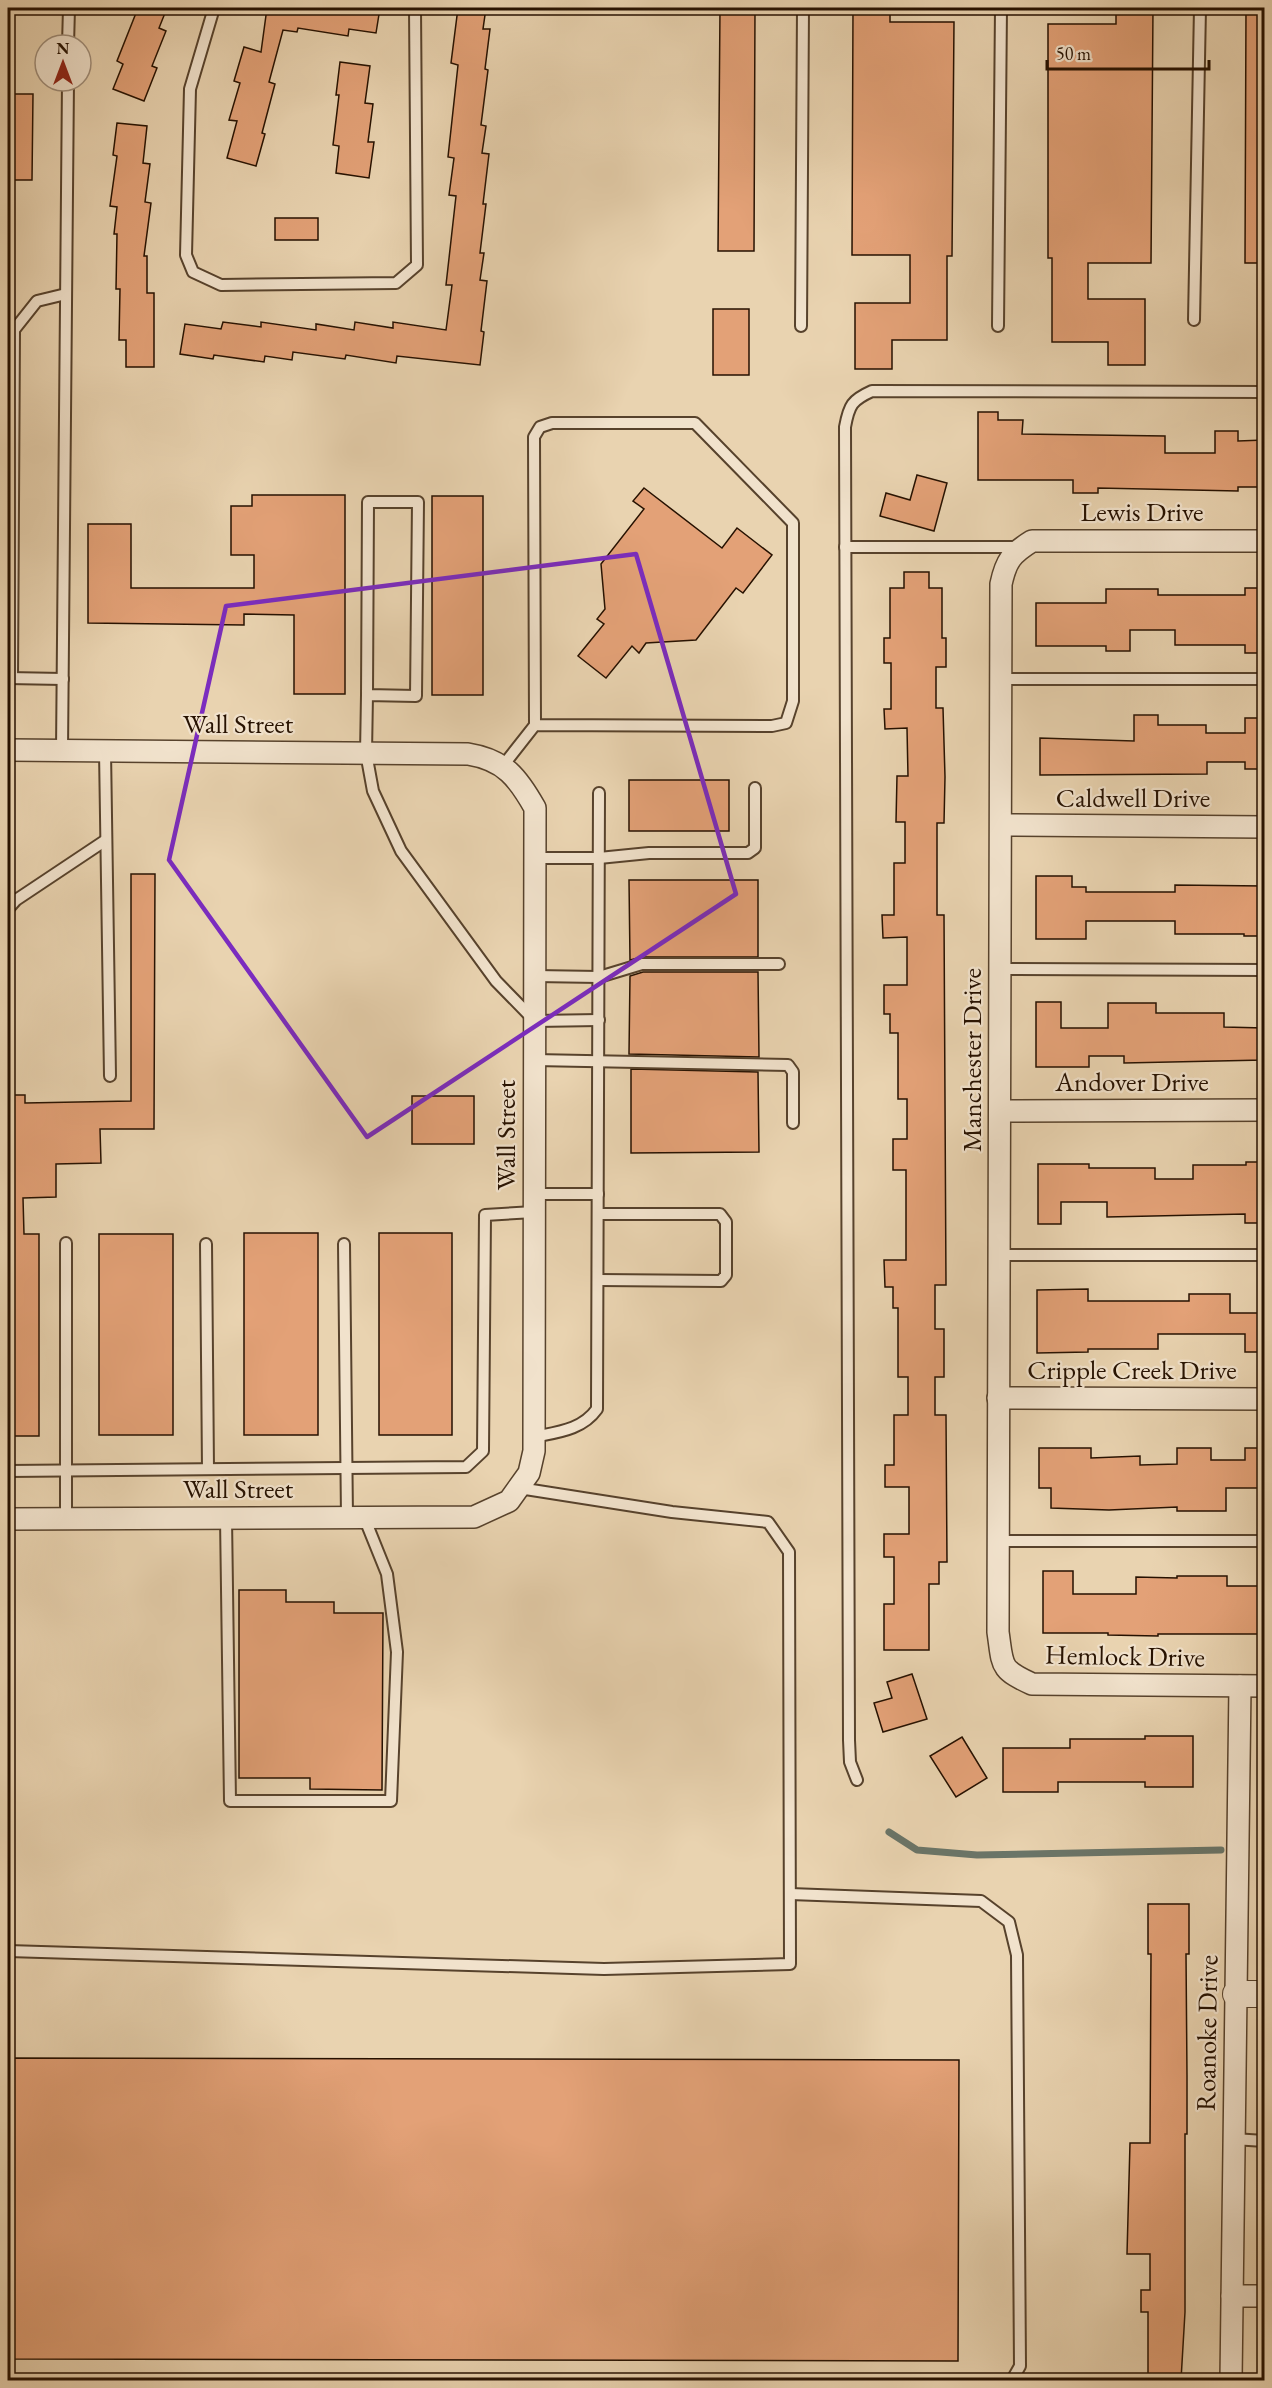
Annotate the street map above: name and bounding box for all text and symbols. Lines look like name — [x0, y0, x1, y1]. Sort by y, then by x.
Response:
north arrow — [33, 33, 93, 93]
scale bar — [1047, 33, 1209, 71]
text: N — [57, 38, 70, 59]
text: 50 m — [1056, 42, 1091, 65]
street label: Lewis Drive — [1080, 494, 1204, 529]
street label: Wall Street — [183, 706, 294, 741]
street label: Caldwell Drive — [1056, 780, 1210, 815]
street label: Manchester Drive — [954, 968, 989, 1152]
street label: Andover Drive — [1054, 1064, 1209, 1099]
street label: Wall Street — [488, 1079, 523, 1190]
street label: Cripple Creek Drive — [1027, 1352, 1237, 1387]
street label: Wall Street — [183, 1471, 294, 1506]
street label: Hemlock Drive — [1045, 1637, 1205, 1674]
street label: Roanoke Drive — [1188, 1955, 1225, 2111]

